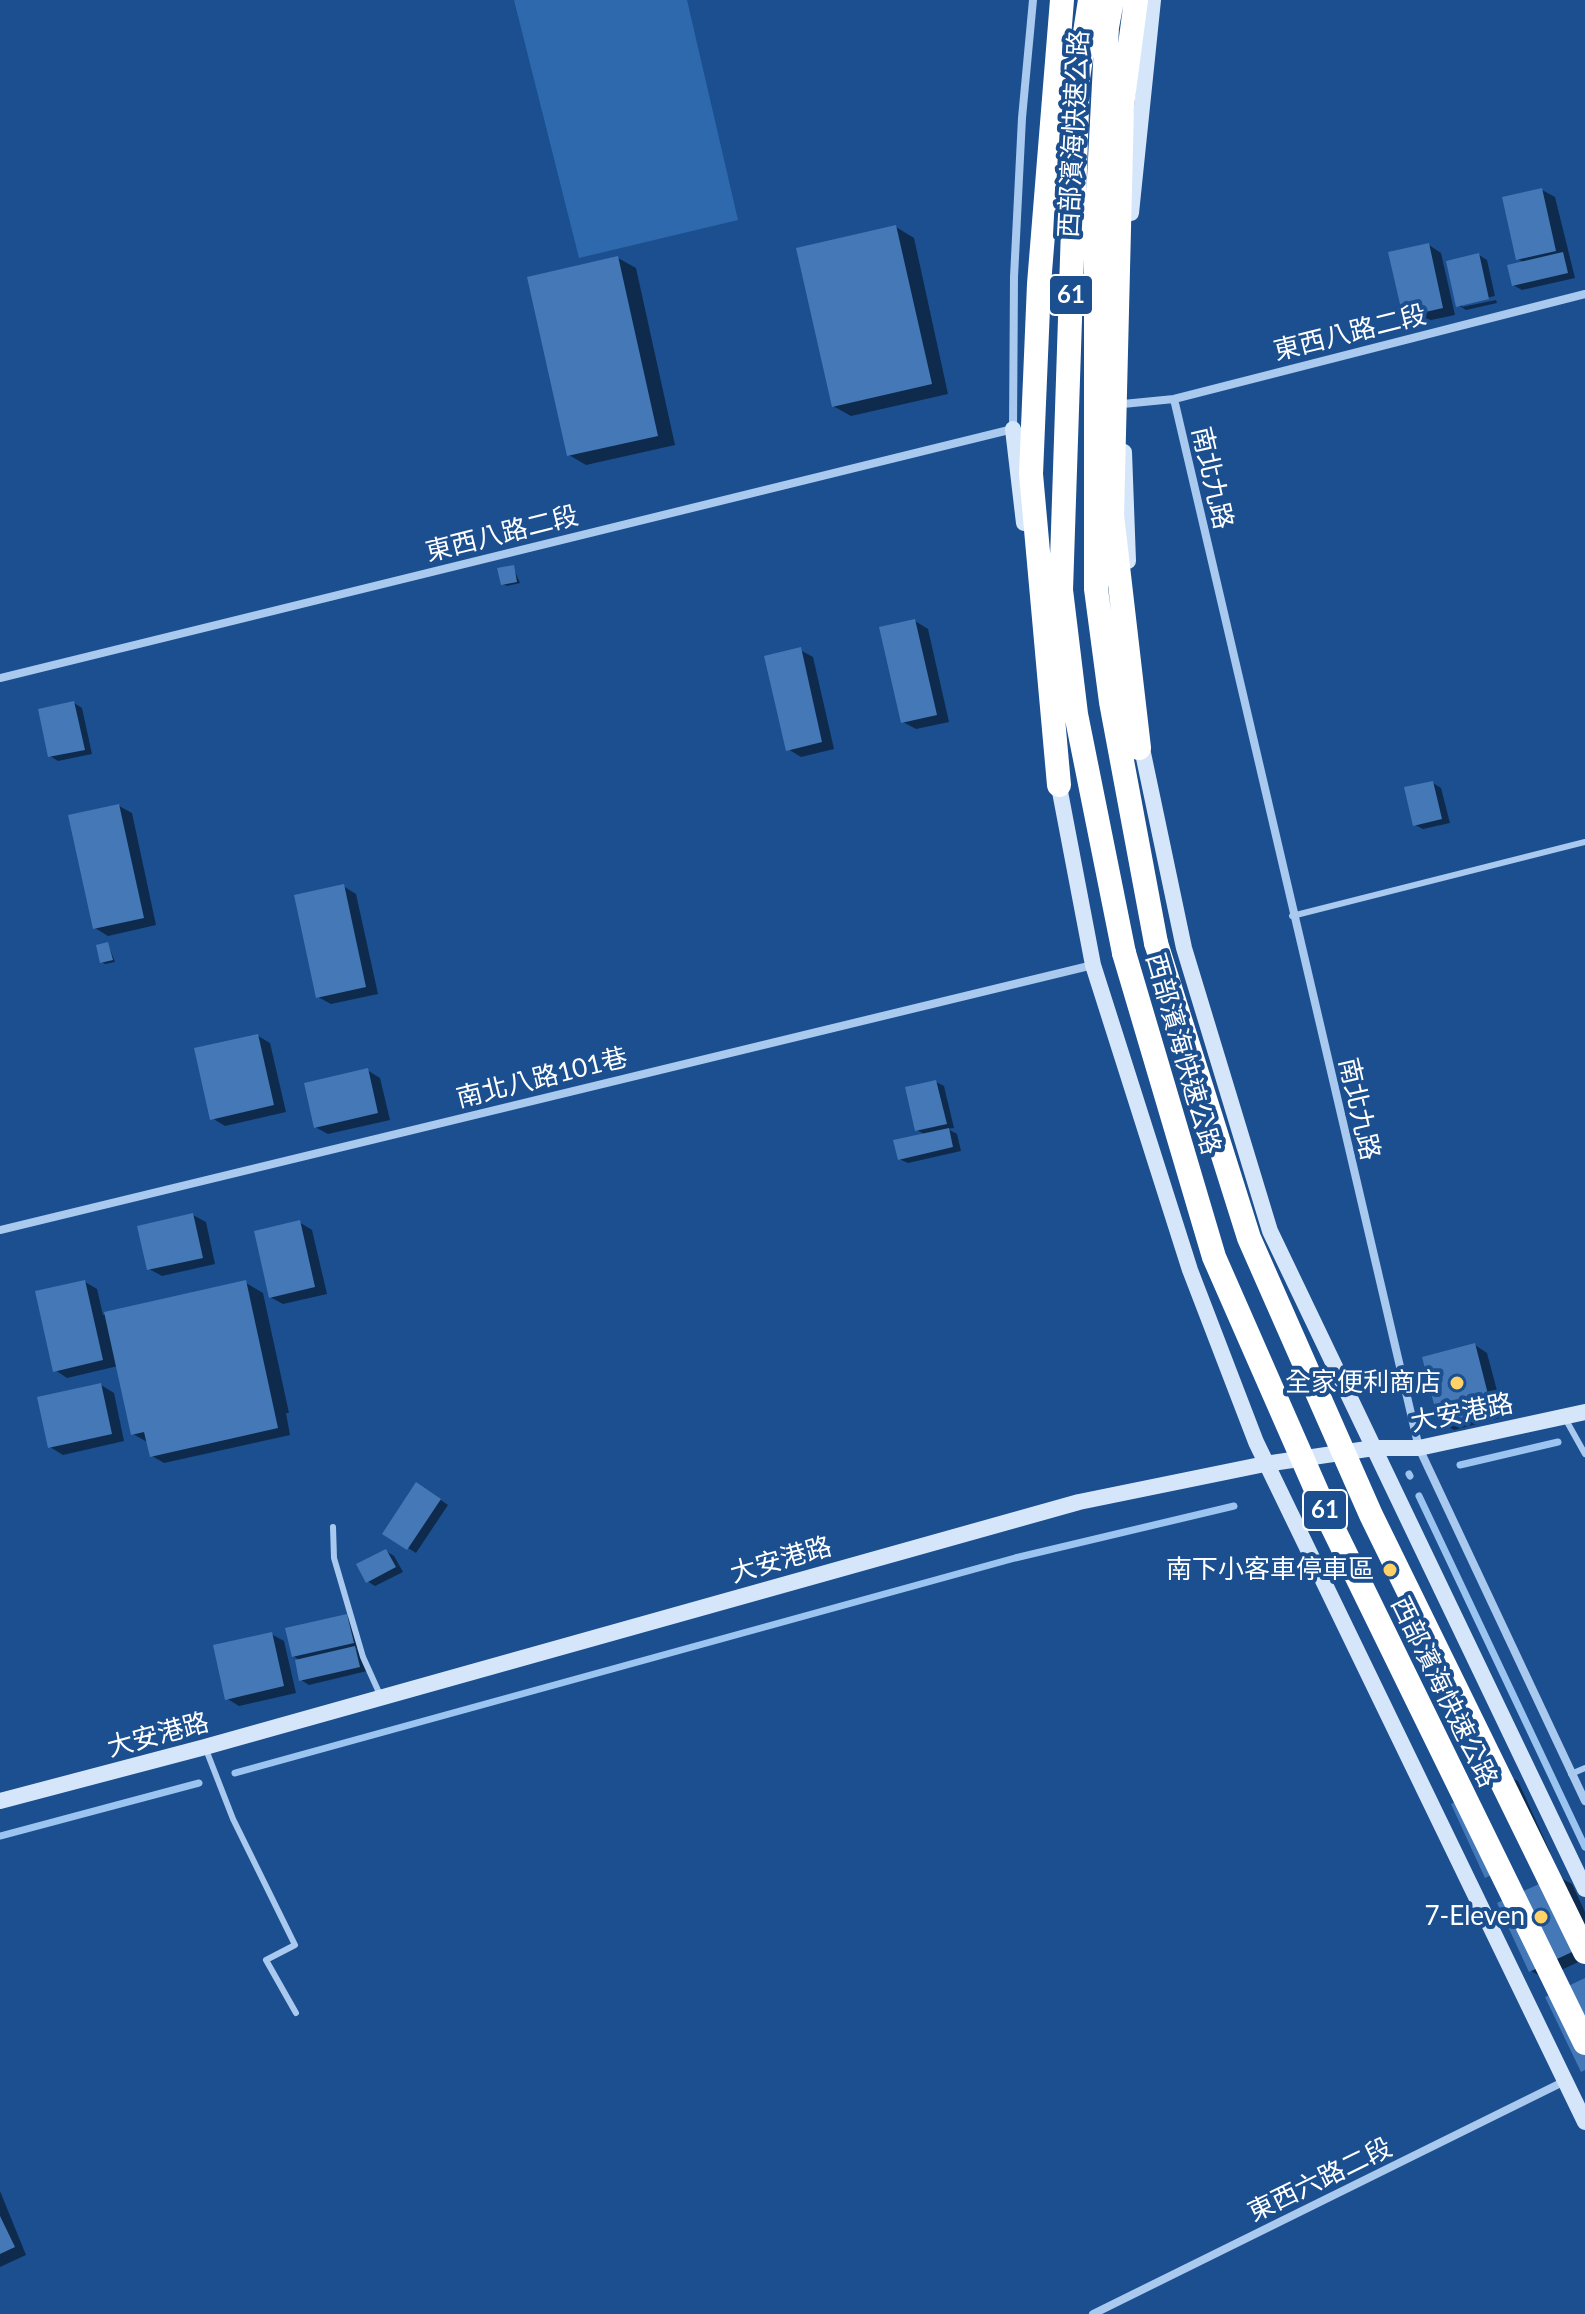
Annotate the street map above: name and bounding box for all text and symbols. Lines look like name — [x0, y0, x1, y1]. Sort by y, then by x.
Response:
street label: 西部濱海快速公路 — [1053, 29, 1095, 239]
road number: 61 — [1049, 275, 1093, 315]
street label: 東西八路二段 — [1271, 299, 1429, 367]
street label: 南北九路 — [1185, 424, 1239, 532]
street label: 東西八路二段 — [423, 500, 581, 568]
street label: 西部濱海快速公路 — [1139, 950, 1227, 1158]
street label: 南北八路101巷 — [453, 1042, 631, 1114]
street label: 南北九路 — [1332, 1055, 1386, 1163]
place label: 全家便利商店 — [1285, 1367, 1441, 1399]
marker: 全家便利商店 — [1448, 1374, 1466, 1392]
street label: 大安港路 — [1408, 1388, 1516, 1438]
road number: 61 — [1303, 1490, 1347, 1530]
street label: 大安港路 — [727, 1531, 835, 1589]
place label: 南下小客車停車區 — [1166, 1554, 1374, 1586]
marker: 南下小客車停車區 — [1381, 1561, 1399, 1579]
street label: 西部濱海快速公路 — [1384, 1592, 1504, 1792]
street label: 大安港路 — [104, 1706, 212, 1764]
place label: 7-Eleven — [1424, 1901, 1525, 1933]
marker: 7-Eleven — [1532, 1908, 1550, 1926]
street label: 東西六路二段 — [1243, 2132, 1397, 2228]

